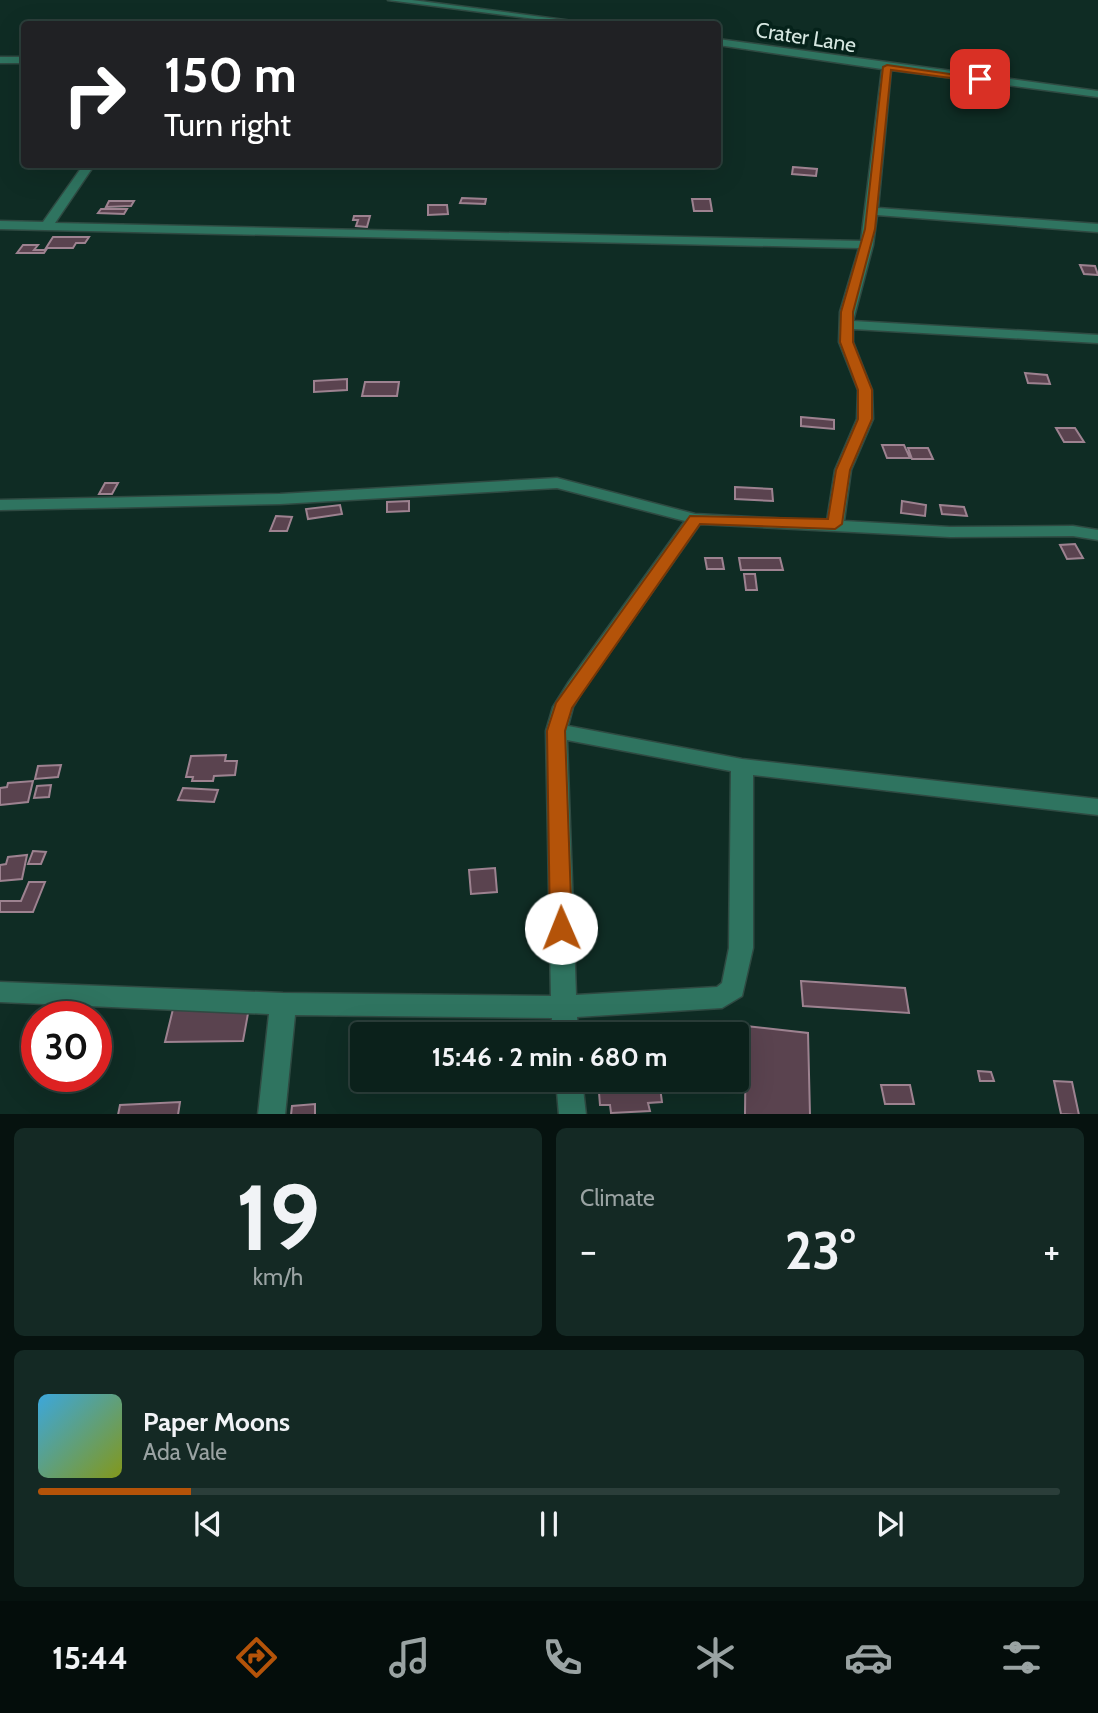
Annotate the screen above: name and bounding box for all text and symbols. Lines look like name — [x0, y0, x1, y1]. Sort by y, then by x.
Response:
street label: Crater Lane — [754, 17, 858, 57]
text: 150 m — [164, 45, 297, 104]
icon: right — [49, 49, 140, 140]
pin — [950, 49, 1010, 109]
icon: arrive — [961, 60, 999, 98]
text: Turn right — [164, 105, 291, 144]
position arrow — [524, 891, 598, 965]
speed limit sign: 30 — [21, 1001, 112, 1092]
text: 15:46 · 2 min · 680 m — [432, 1041, 667, 1073]
text: 19 — [236, 1162, 320, 1273]
text: Climate — [580, 1184, 655, 1212]
text: 23° — [785, 1219, 855, 1282]
text: − — [580, 1227, 597, 1274]
text: + — [1043, 1227, 1060, 1274]
text: km/h — [253, 1263, 303, 1291]
text: Paper Moons — [143, 1406, 290, 1438]
text: Ada Vale — [143, 1438, 227, 1466]
icon: previous — [189, 1505, 227, 1543]
icon: pause — [530, 1505, 568, 1543]
icon: next — [871, 1505, 909, 1543]
icon: directions — [232, 1633, 281, 1682]
icon: music — [385, 1633, 434, 1682]
icon: phone — [538, 1633, 587, 1682]
icon: climate — [691, 1633, 740, 1682]
icon: car — [844, 1633, 893, 1682]
icon: filters — [997, 1633, 1046, 1682]
text: 15:44 — [52, 1638, 128, 1677]

